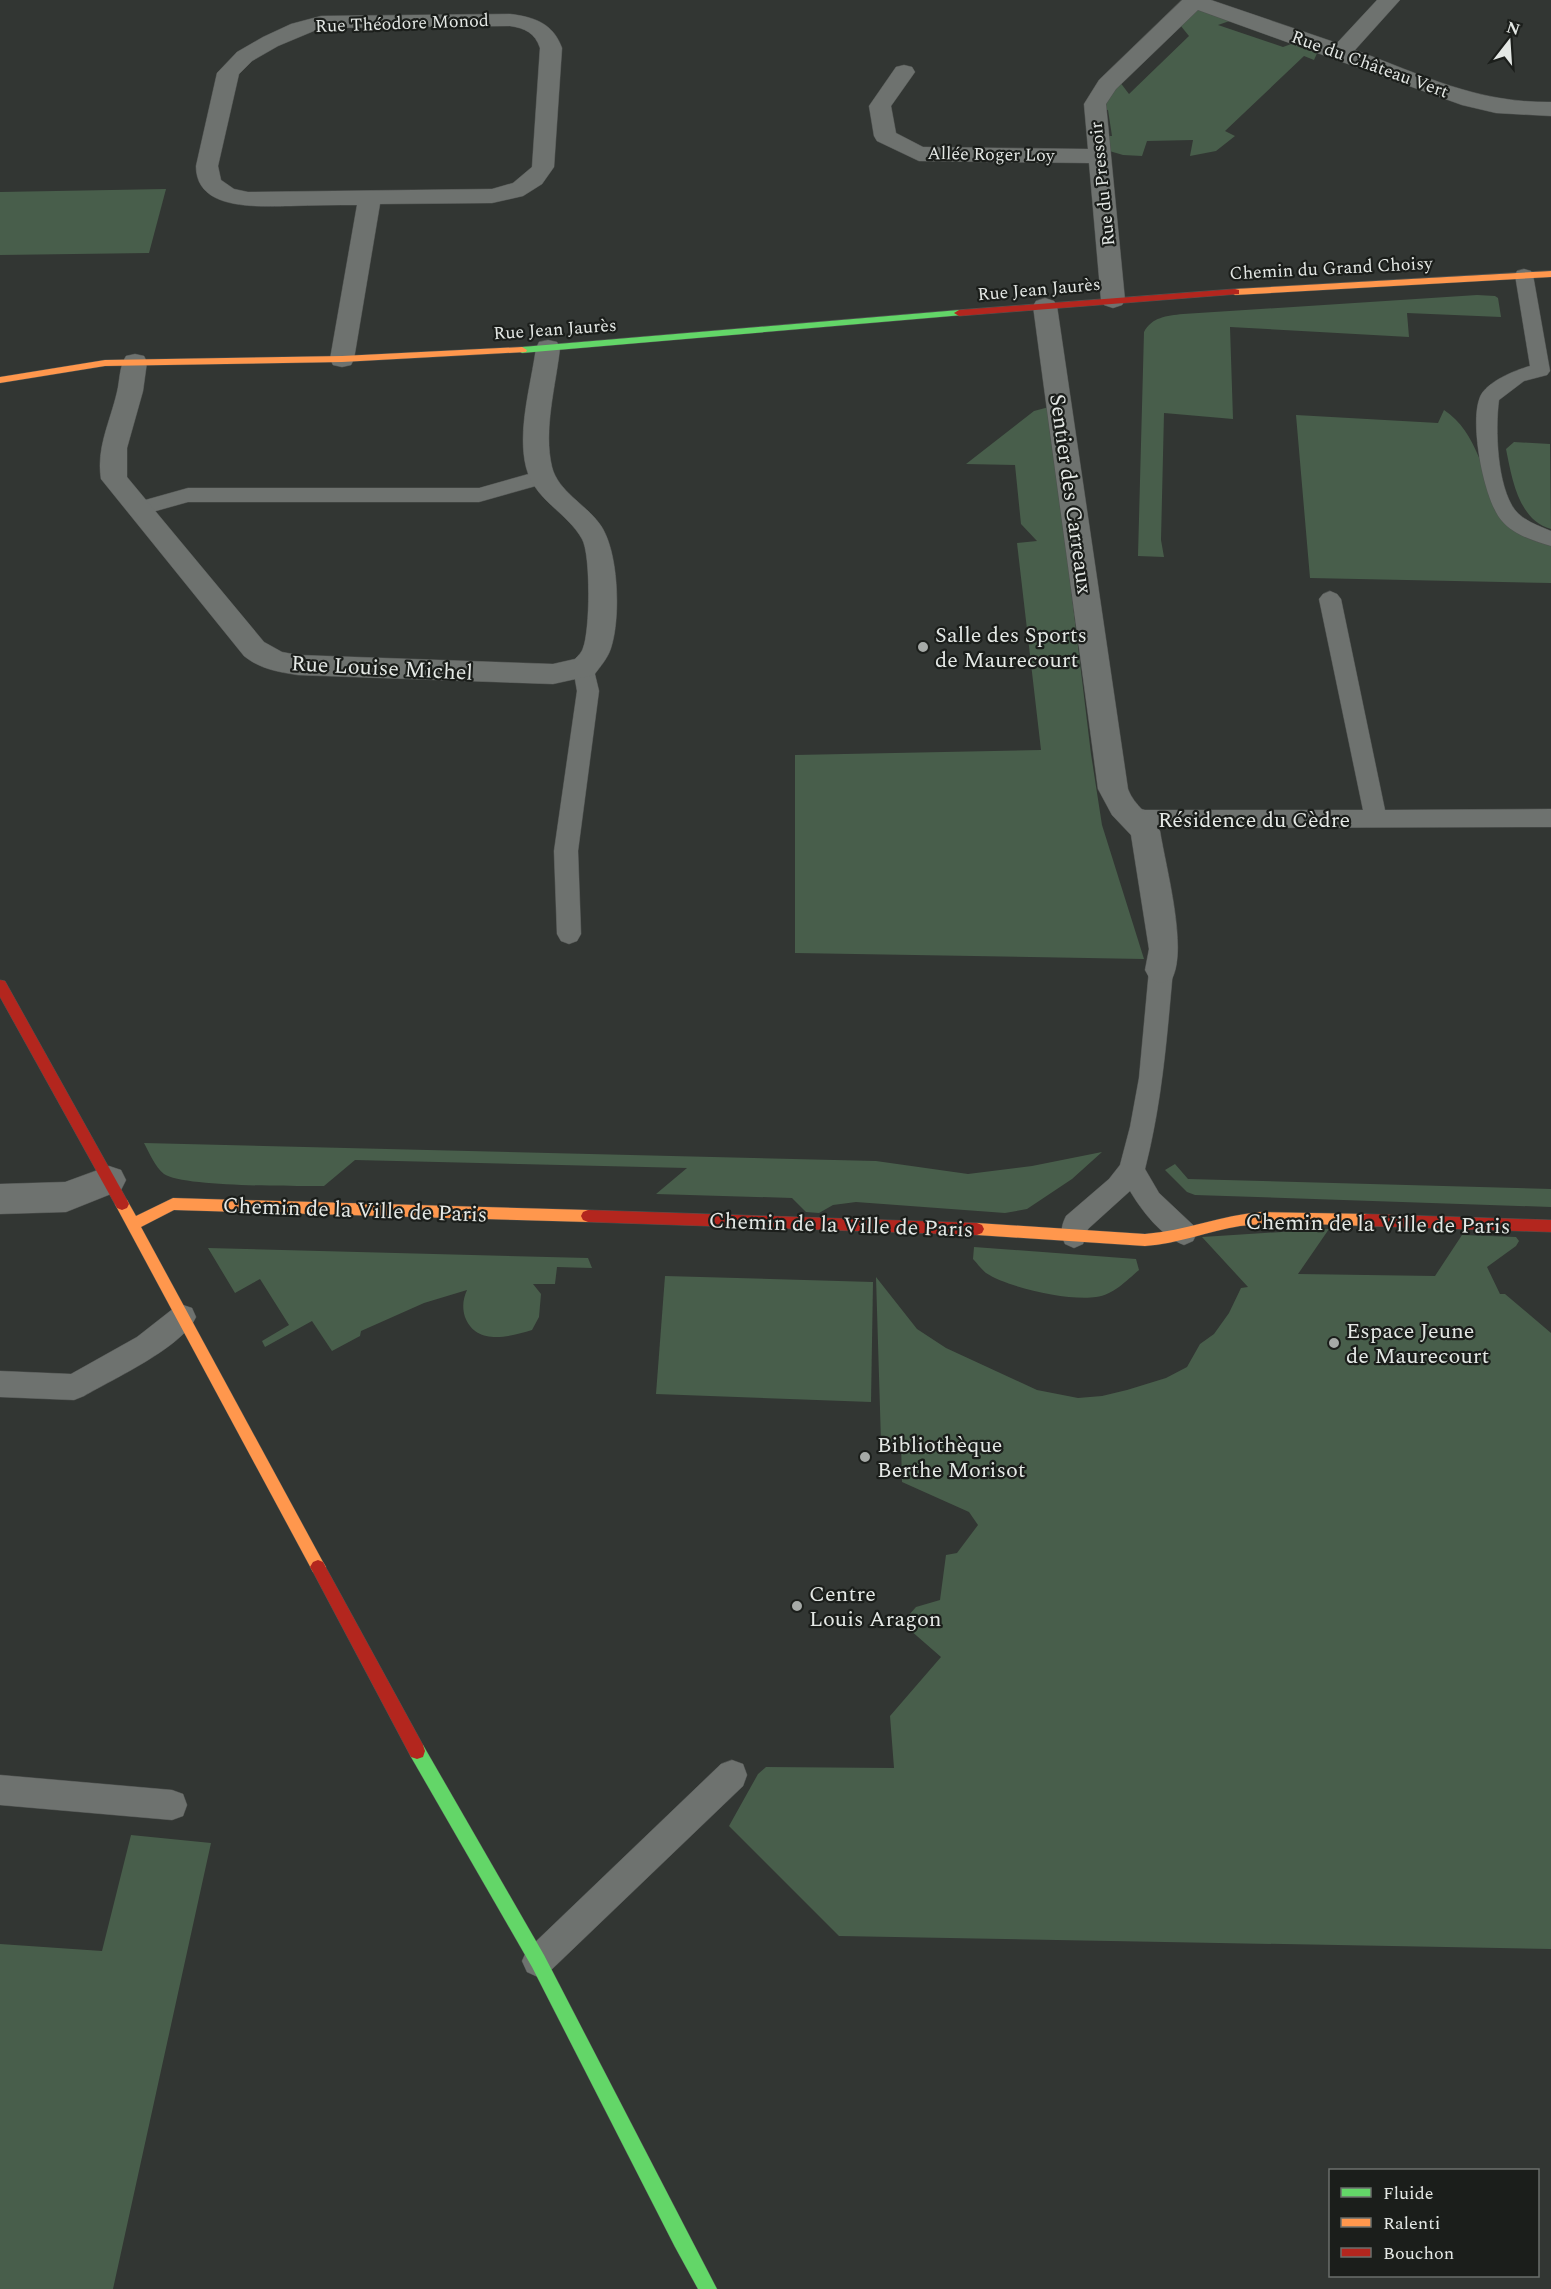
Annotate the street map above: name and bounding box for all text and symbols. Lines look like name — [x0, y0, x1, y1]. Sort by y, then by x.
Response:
street label: Rue Théodore Monod — [315, 7, 489, 40]
north arrow — [1479, 12, 1539, 72]
text: N — [1503, 15, 1523, 42]
street label: Rue du Château Vert — [1288, 24, 1452, 105]
street label: Rue du Pressoir — [1083, 120, 1122, 247]
street label: Allée Roger Loy — [927, 140, 1056, 169]
street label: Chemin du Grand Choisy — [1229, 250, 1435, 287]
street label: Rue Jean Jaurès — [976, 271, 1102, 308]
street label: Rue Jean Jaurès — [493, 312, 618, 347]
street label: Sentier des Carreaux — [1040, 392, 1101, 597]
place label: Salle des Sports de Maurecourt — [935, 619, 1087, 677]
marker: Salle des Sports de Maurecourt — [916, 640, 930, 654]
street label: Rue Louise Michel — [290, 647, 474, 690]
street label: Résidence du Cèdre — [1158, 804, 1350, 837]
street label: Chemin de la Ville de Paris — [222, 1189, 488, 1232]
street label: Chemin de la Ville de Paris — [708, 1204, 974, 1247]
street label: Chemin de la Ville de Paris — [1245, 1206, 1511, 1243]
place label: Espace Jeune de Maurecourt — [1346, 1315, 1490, 1373]
marker: Espace Jeune de Maurecourt — [1327, 1336, 1341, 1350]
place label: Bibliothèque Berthe Morisot — [877, 1429, 1026, 1487]
marker: Bibliothèque Berthe Morisot — [858, 1450, 872, 1464]
place label: Centre Louis Aragon — [809, 1578, 942, 1636]
marker: Centre Louis Aragon — [790, 1599, 804, 1613]
legend — [1329, 2169, 1539, 2277]
text: Fluide — [1383, 2180, 1434, 2207]
text: Ralenti — [1383, 2210, 1440, 2237]
text: Bouchon — [1383, 2240, 1454, 2267]

